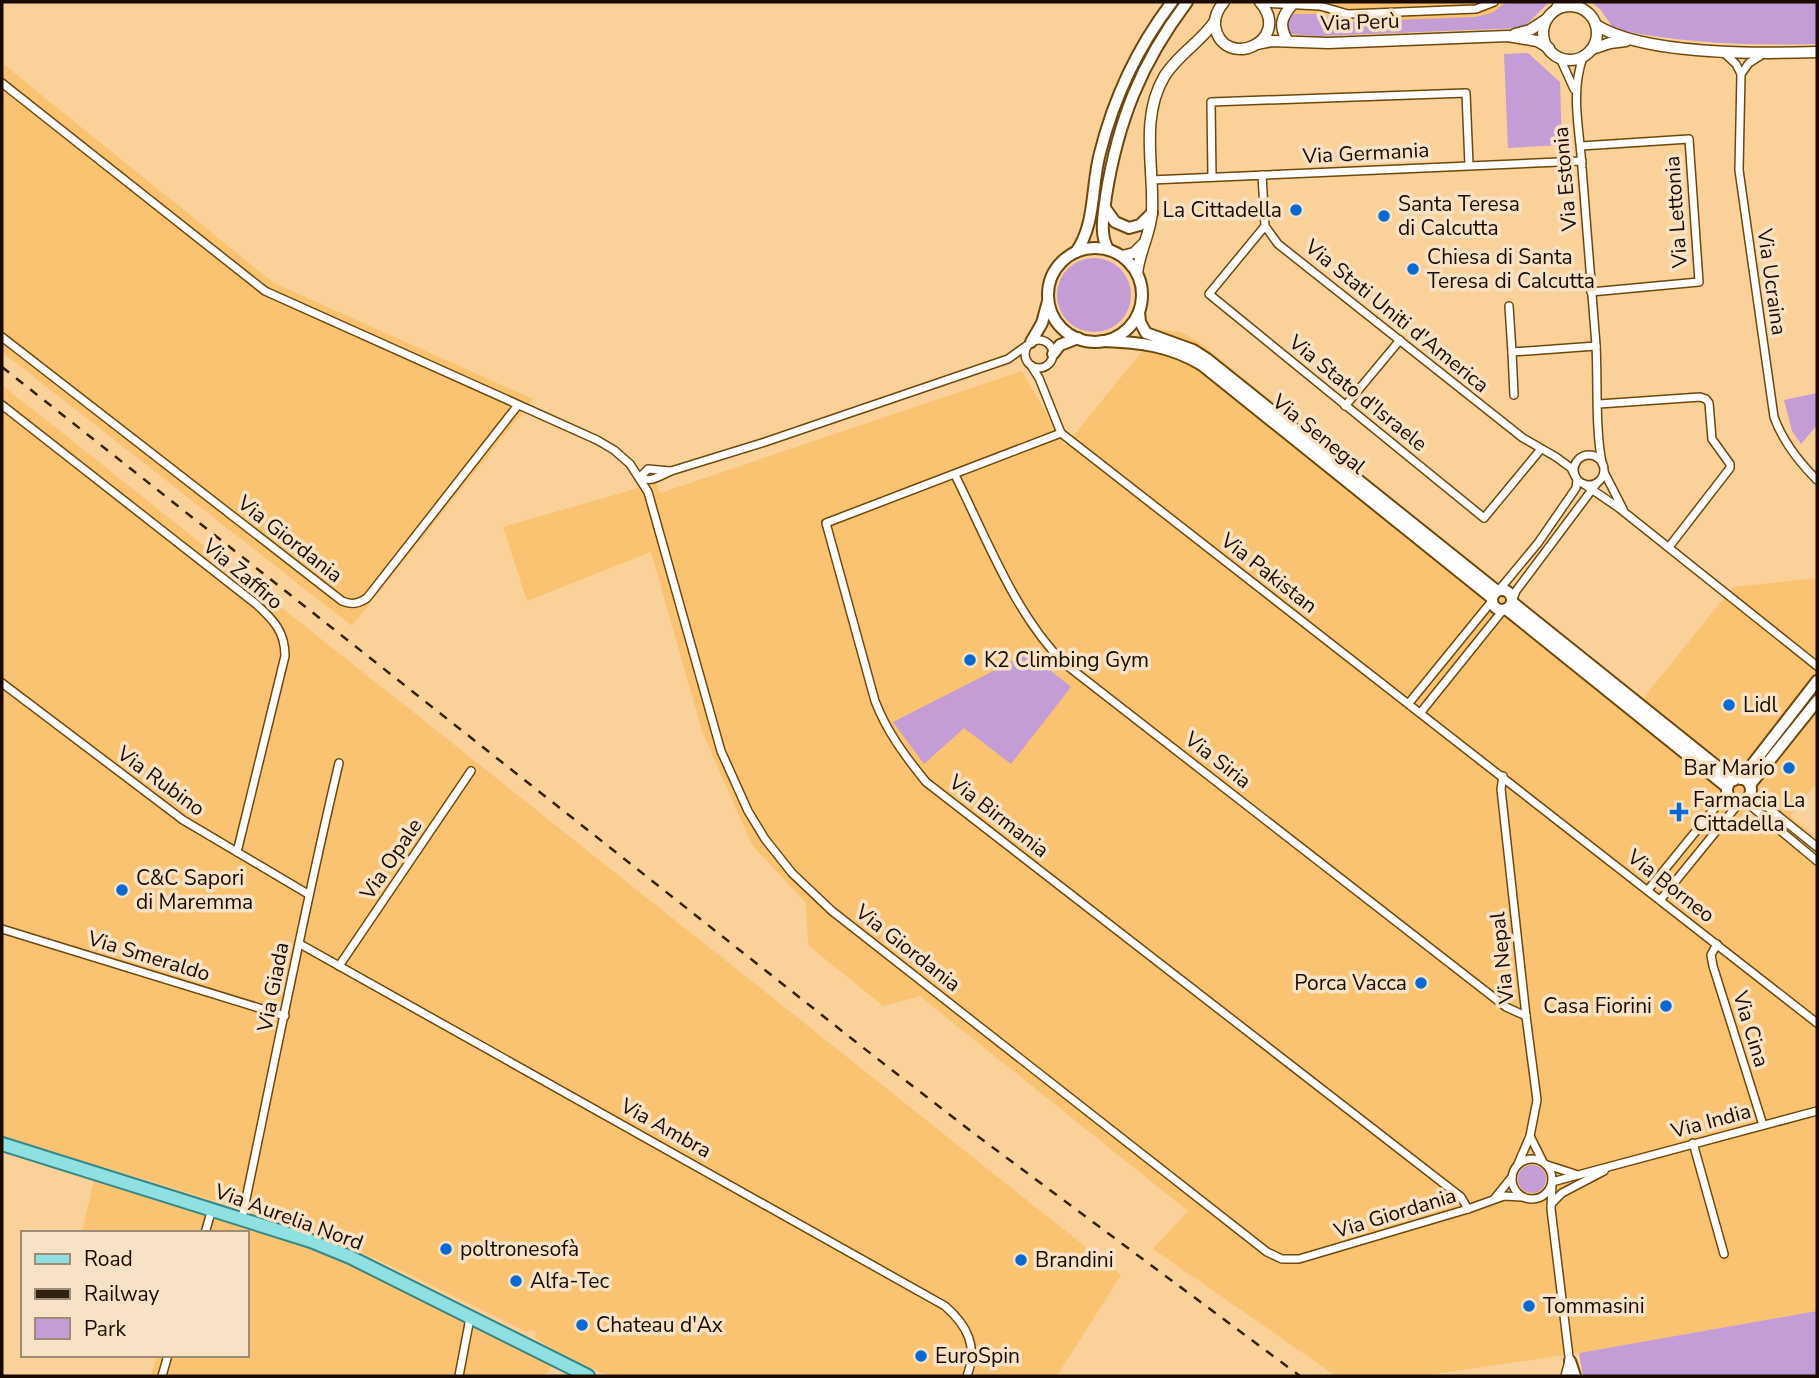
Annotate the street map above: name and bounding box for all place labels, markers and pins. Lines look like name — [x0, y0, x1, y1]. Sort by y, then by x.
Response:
place label: Santa Teresa di Calcutta — [1398, 190, 1520, 242]
place label: La Cittadella — [1163, 196, 1282, 224]
marker: La Cittadella — [1288, 202, 1304, 218]
marker: Santa Teresa di Calcutta — [1376, 208, 1392, 224]
place label: Chiesa di Santa Teresa di Calcutta — [1427, 243, 1595, 295]
marker: Chiesa di Santa Teresa di Calcutta — [1405, 261, 1421, 277]
place label: K2 Climbing Gym — [984, 646, 1149, 674]
marker: K2 Climbing Gym — [962, 652, 978, 668]
place label: Lidl — [1743, 691, 1779, 719]
marker: Lidl — [1721, 697, 1737, 713]
place label: Bar Mario — [1684, 754, 1775, 782]
marker: Bar Mario — [1781, 760, 1797, 776]
place label: Farmacia La Cittadella — [1693, 786, 1806, 838]
marker: Farmacia La Cittadella — [1671, 804, 1687, 820]
place label: C&C Sapori di Maremma — [136, 864, 253, 916]
marker: C&C Sapori di Maremma — [114, 882, 130, 898]
place label: Porca Vacca — [1294, 969, 1407, 997]
marker: Porca Vacca — [1413, 975, 1429, 991]
place label: Casa Fiorini — [1543, 992, 1652, 1020]
marker: Casa Fiorini — [1658, 998, 1674, 1014]
place label: poltronesofà — [460, 1235, 579, 1263]
marker: poltronesofà — [438, 1241, 454, 1257]
place label: Brandini — [1035, 1246, 1114, 1274]
marker: Brandini — [1013, 1252, 1029, 1268]
place label: Alfa-Tec — [530, 1267, 610, 1295]
marker: Alfa-Tec — [508, 1273, 524, 1289]
place label: Tommasini — [1543, 1292, 1645, 1320]
marker: Tommasini — [1521, 1298, 1537, 1314]
place label: Chateau d'Ax — [596, 1311, 723, 1339]
marker: Chateau d'Ax — [574, 1317, 590, 1333]
place label: EuroSpin — [935, 1342, 1020, 1370]
marker: EuroSpin — [913, 1348, 929, 1364]

